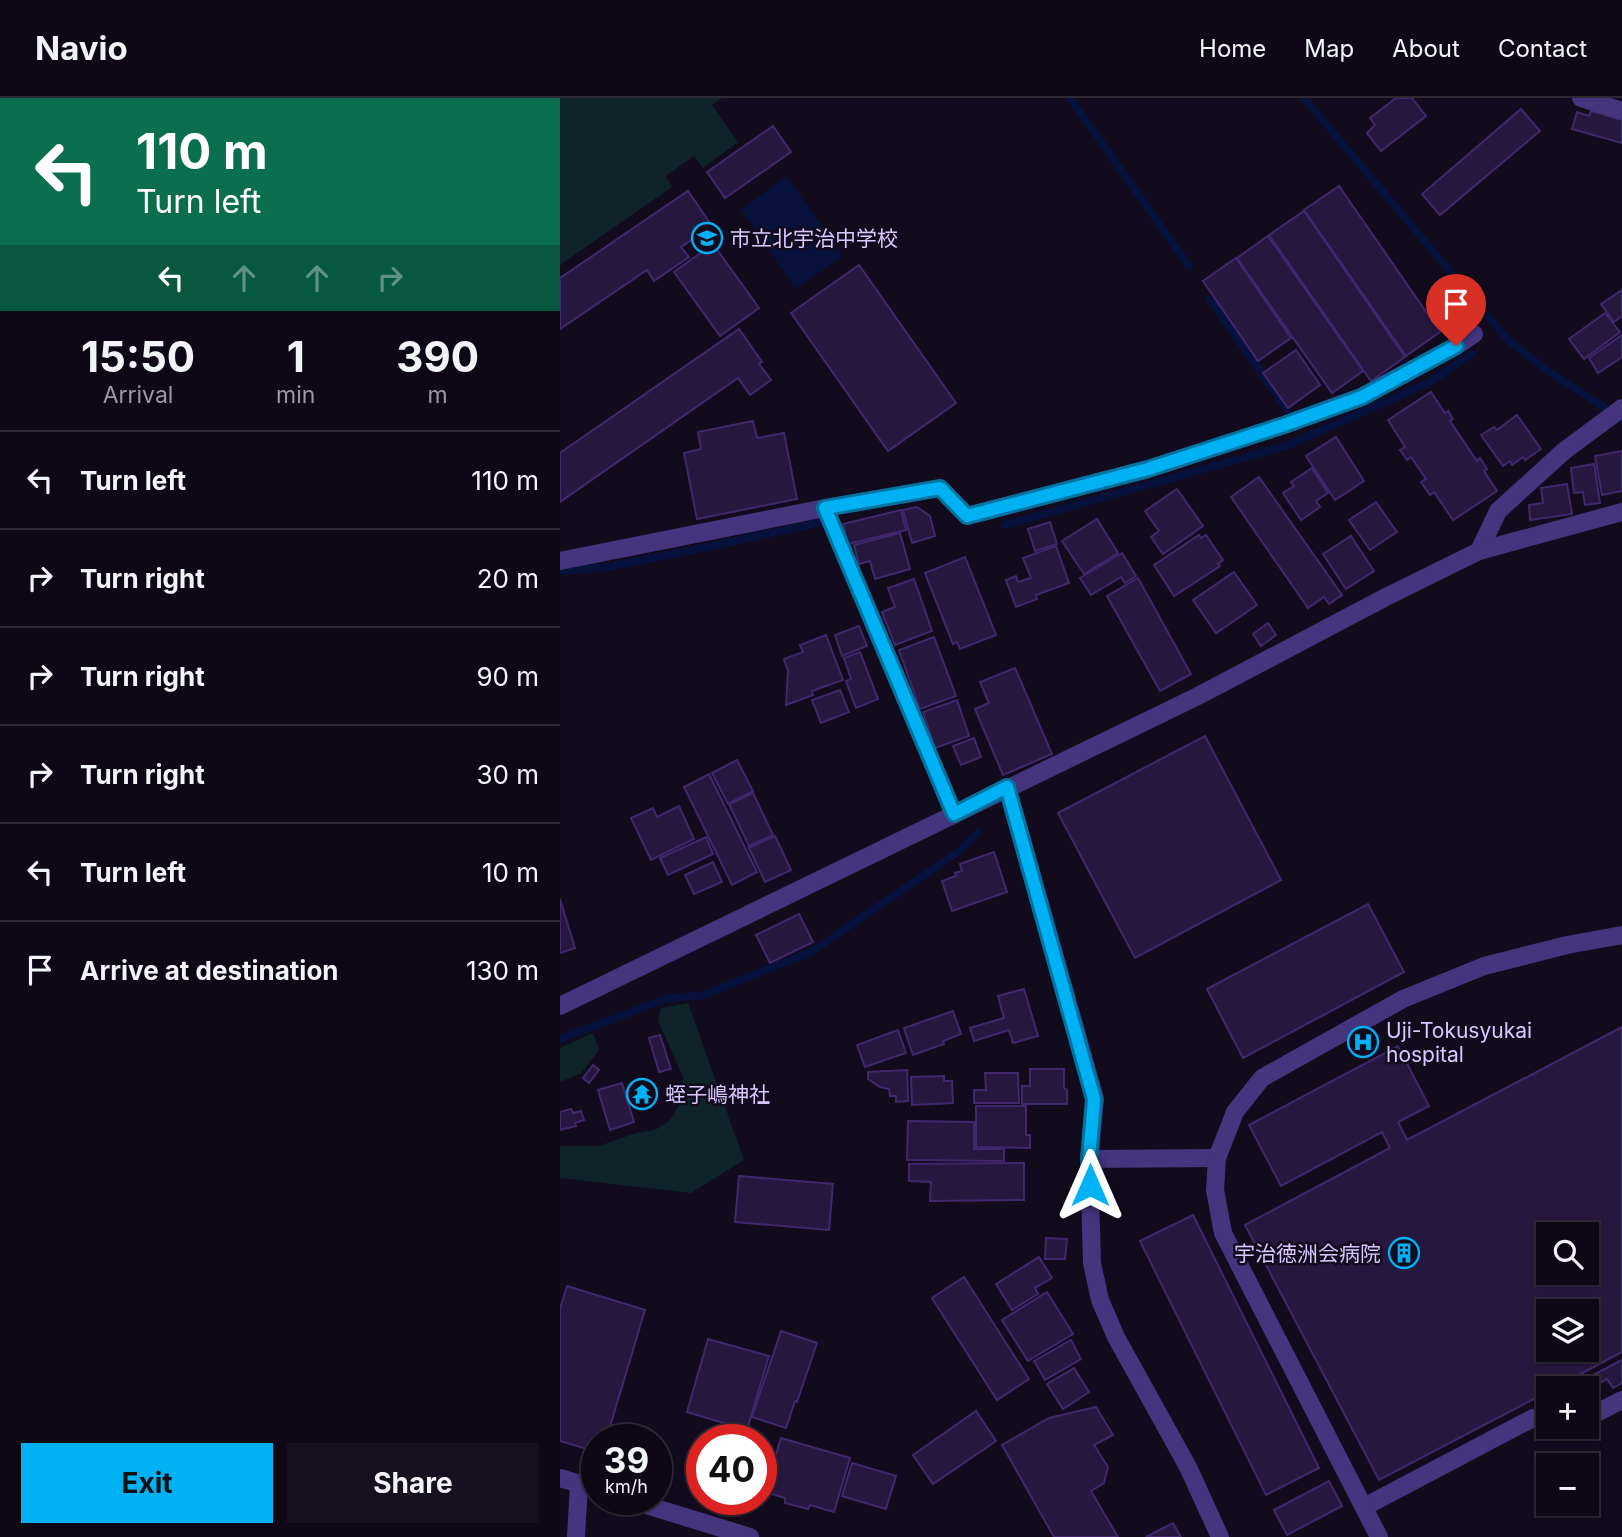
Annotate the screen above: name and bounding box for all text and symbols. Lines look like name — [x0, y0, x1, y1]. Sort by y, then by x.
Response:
text: Navio — [35, 28, 128, 68]
text: Home — [1199, 34, 1266, 63]
text: Map — [1304, 34, 1354, 63]
text: About — [1392, 34, 1460, 63]
text: Contact — [1498, 34, 1587, 63]
text: 110 m — [136, 122, 268, 181]
icon: left — [21, 126, 112, 217]
text: Turn left — [136, 182, 261, 221]
school or university icon: 市立北宇治中学校 — [690, 221, 724, 255]
place label: 市立北宇治中学校 — [730, 226, 898, 251]
icon: left — [152, 259, 190, 297]
icon: ahead — [225, 259, 263, 297]
icon: ahead — [298, 259, 336, 297]
icon: right — [371, 259, 409, 297]
pin — [1426, 274, 1486, 346]
icon: arrive — [1437, 285, 1475, 323]
text: 15:50 — [81, 331, 195, 382]
text: 1 — [287, 331, 305, 382]
text: 390 — [396, 331, 479, 382]
text: Arrival — [103, 381, 173, 409]
text: min — [276, 381, 315, 409]
text: m — [428, 381, 448, 409]
icon: left — [21, 461, 59, 499]
text: Turn left — [80, 465, 186, 496]
text: 110 m — [471, 465, 539, 496]
icon: right — [21, 559, 59, 597]
text: Turn right — [80, 563, 205, 594]
text: 20 m — [477, 563, 539, 594]
icon: right — [21, 657, 59, 695]
text: Turn right — [80, 661, 205, 692]
text: 90 m — [476, 661, 539, 692]
icon: right — [21, 755, 59, 793]
text: Turn right — [80, 759, 205, 790]
text: 30 m — [476, 759, 539, 790]
icon: left — [21, 853, 59, 891]
text: Turn left — [80, 857, 186, 888]
text: 10 m — [482, 857, 539, 888]
icon: arrive — [21, 951, 59, 989]
text: Arrive at destination — [80, 955, 339, 986]
text: 130 m — [466, 955, 539, 986]
place label: Uji-Tokusyukai hospital — [1386, 1018, 1532, 1067]
hospital icon: Uji-Tokusyukai hospital — [1346, 1025, 1380, 1059]
temple icon: 蛭子嶋神社 — [625, 1077, 659, 1111]
place label: 蛭子嶋神社 — [665, 1082, 770, 1107]
position arrow — [1053, 1148, 1127, 1222]
map controls — [1536, 1222, 1599, 1516]
button: search — [1536, 1222, 1599, 1285]
building icon: 宇治徳洲会病院 — [1387, 1236, 1421, 1270]
place label: 宇治徳洲会病院 — [1234, 1241, 1381, 1266]
button: layers — [1536, 1299, 1599, 1362]
button: + — [1536, 1376, 1599, 1439]
speed limit sign: 40 — [686, 1424, 777, 1515]
text: 39 — [604, 1439, 649, 1481]
button: Exit — [21, 1443, 273, 1523]
button: Share — [287, 1443, 539, 1523]
button: − — [1536, 1453, 1599, 1516]
text: km/h — [605, 1476, 648, 1497]

